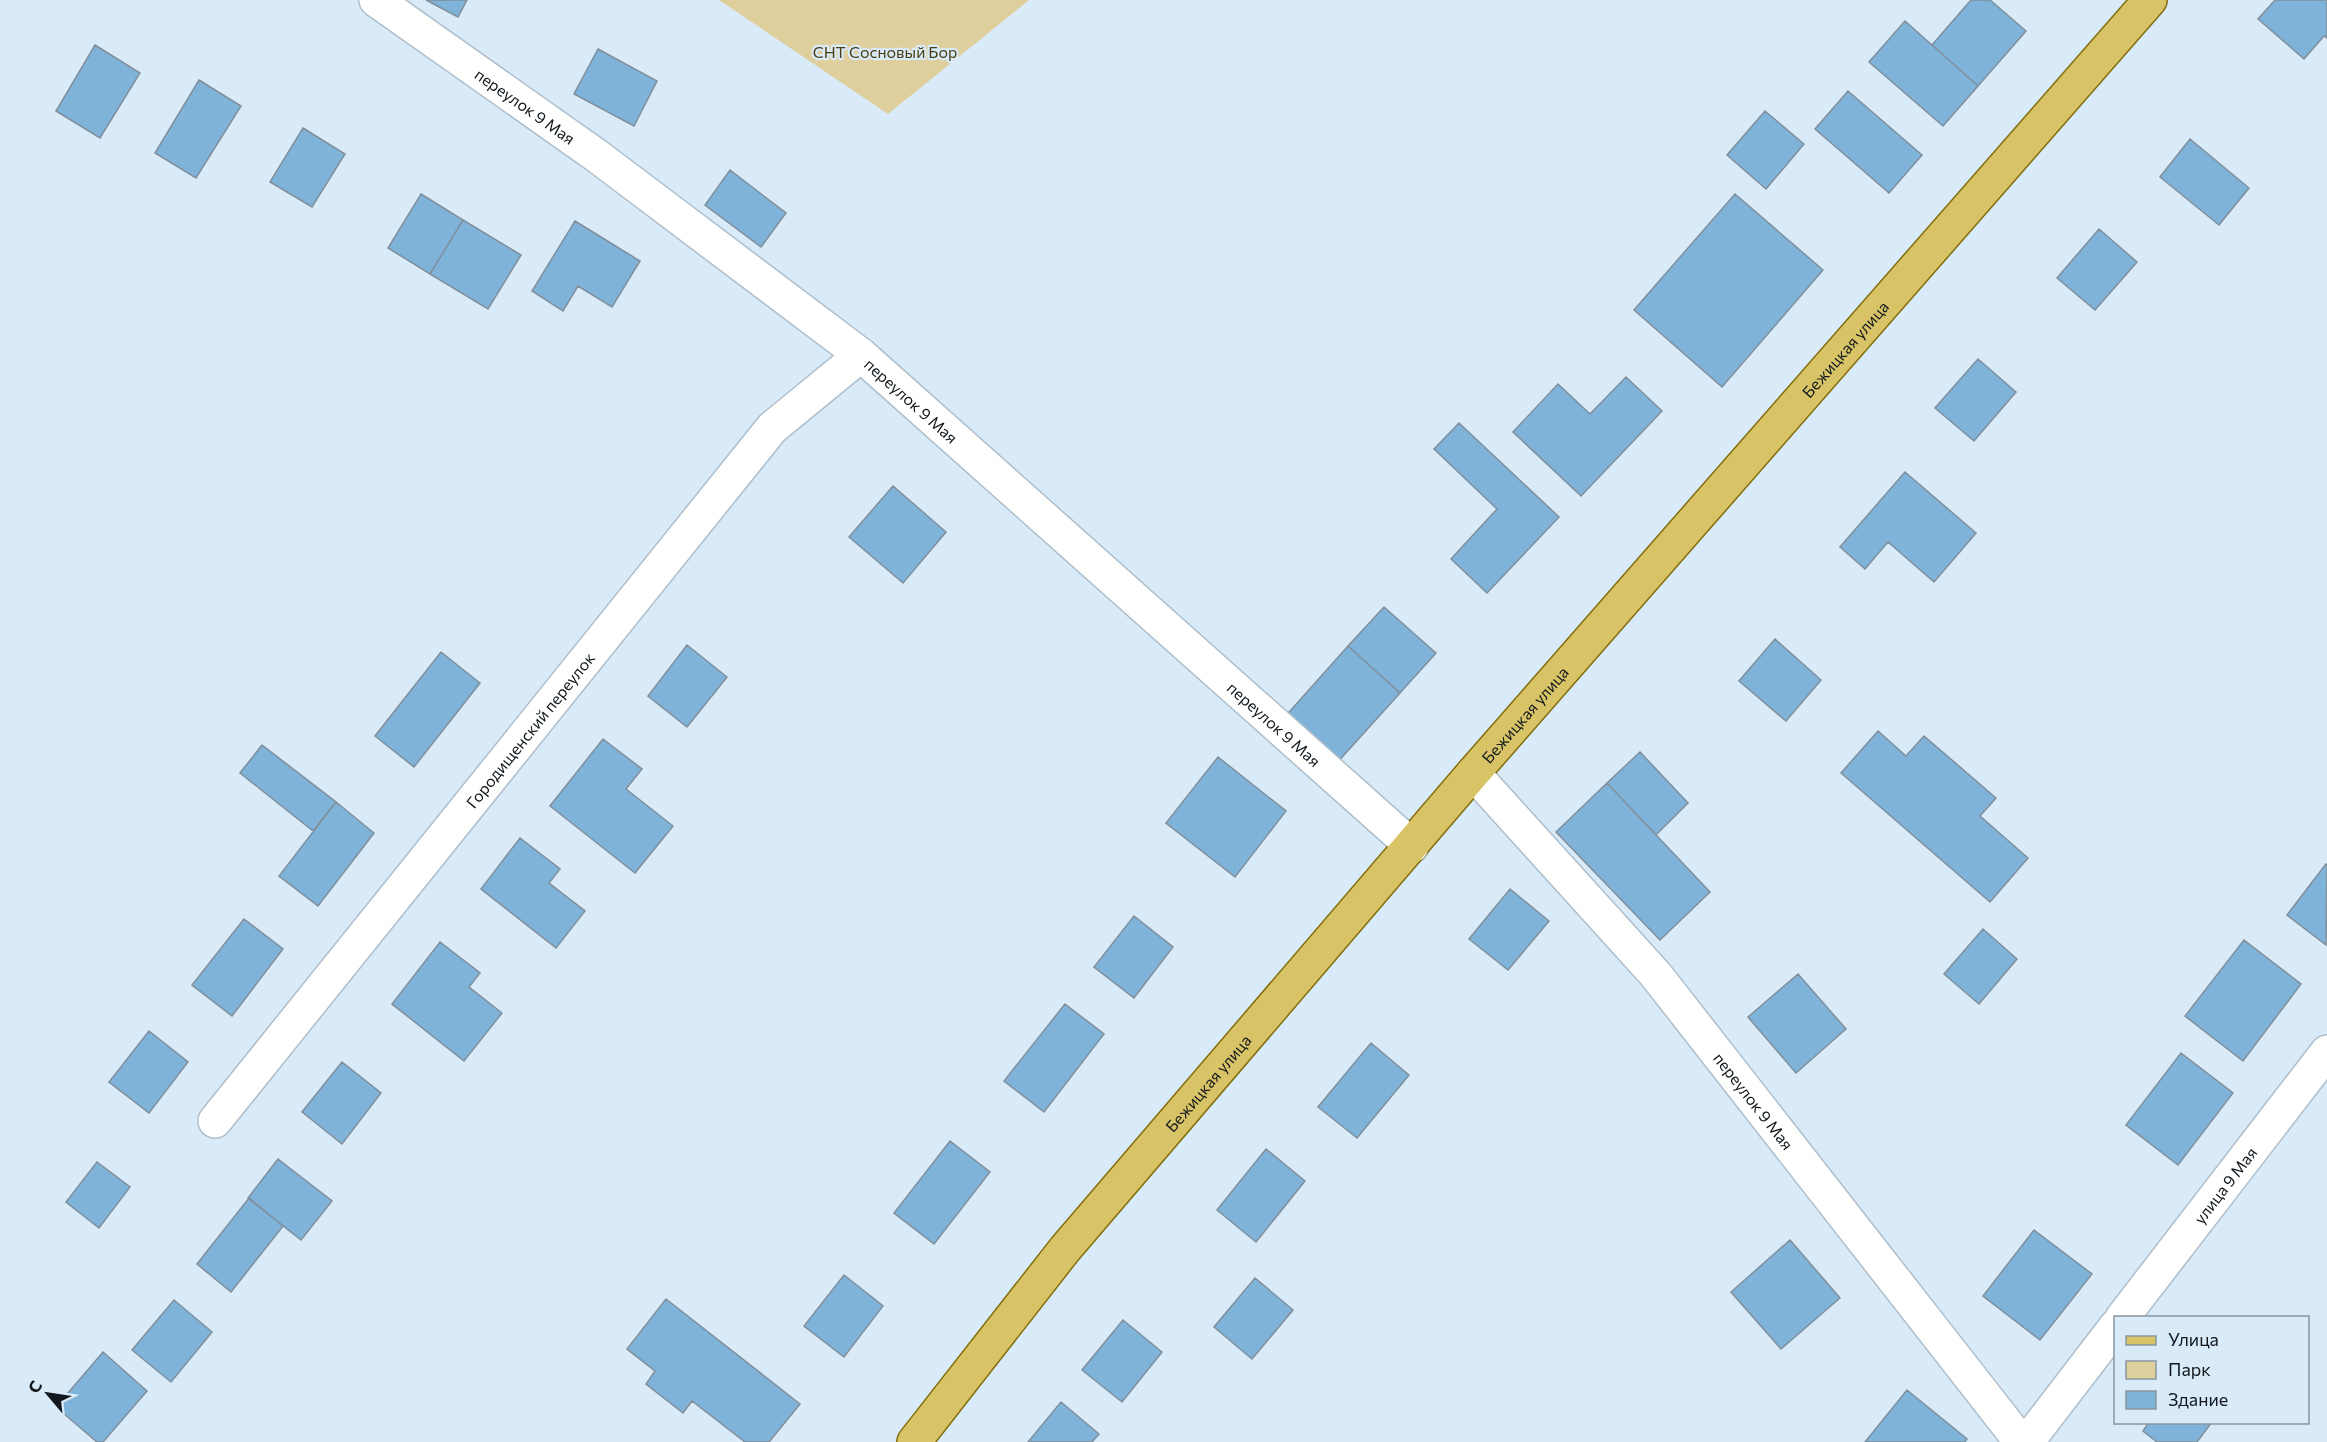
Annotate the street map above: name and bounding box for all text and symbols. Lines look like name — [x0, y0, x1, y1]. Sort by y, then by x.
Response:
park label: СНТ Сосновый Бор — [813, 42, 957, 61]
street label: переулок 9 Мая — [472, 64, 579, 147]
street label: Бежицкая улица — [1797, 297, 1892, 401]
street label: переулок 9 Мая — [861, 354, 962, 447]
street label: Городищенский переулок — [461, 648, 598, 811]
street label: Бежицкая улица — [1477, 662, 1572, 766]
street label: переулок 9 Мая — [1224, 677, 1325, 770]
street label: Бежицкая улица — [1161, 1030, 1254, 1135]
street label: переулок 9 Мая — [1710, 1048, 1798, 1153]
street label: улица 9 Мая — [2189, 1143, 2260, 1227]
legend — [2114, 1316, 2309, 1424]
text: Улица — [2168, 1328, 2219, 1350]
text: Парк — [2168, 1358, 2211, 1380]
north arrow — [18, 1364, 78, 1424]
text: С — [23, 1377, 45, 1396]
text: Здание — [2168, 1388, 2228, 1410]

